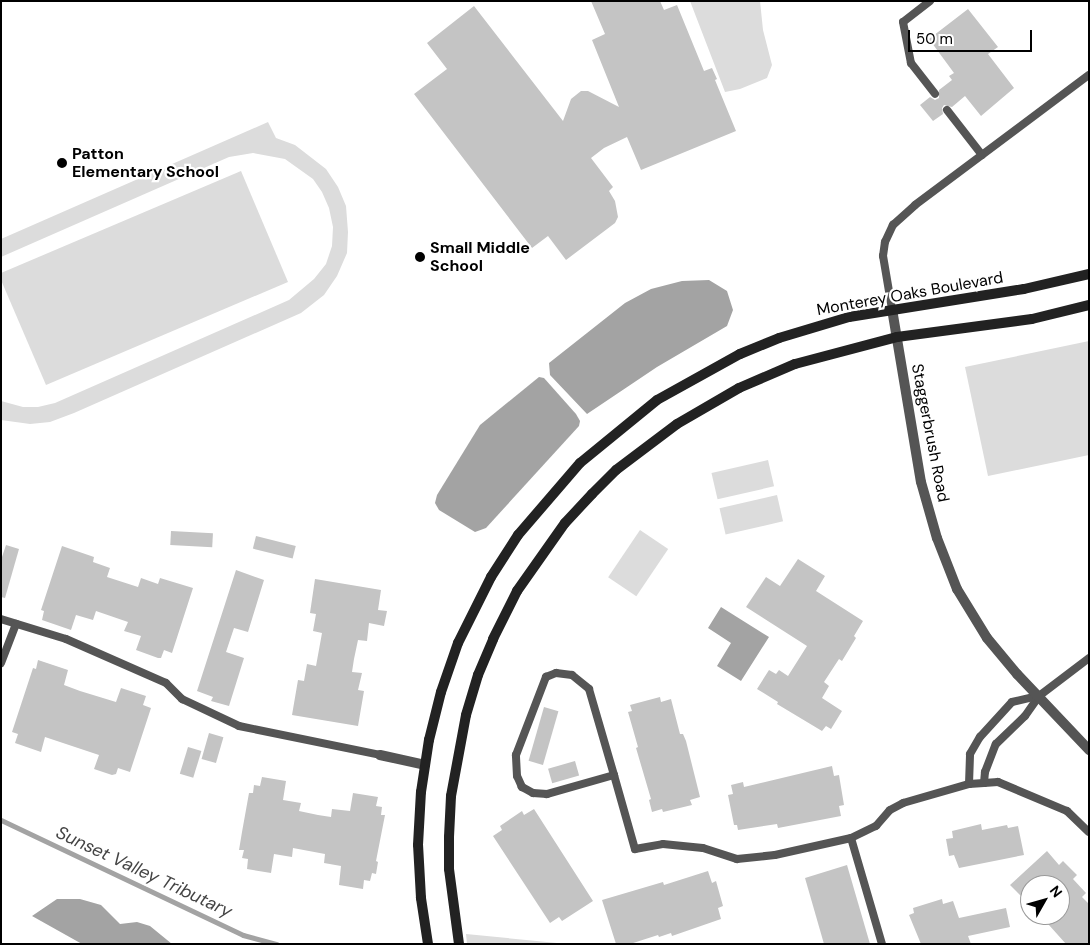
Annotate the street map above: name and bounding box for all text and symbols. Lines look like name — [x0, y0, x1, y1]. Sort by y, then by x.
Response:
scale bar — [910, 20, 1034, 52]
text: 50 m — [916, 29, 953, 49]
place label: Patton Elementary School — [72, 144, 219, 182]
marker: Patton Elementary School — [56, 157, 68, 169]
place label: Small Middle School — [430, 238, 530, 276]
marker: Small Middle School — [414, 251, 426, 263]
street label: Monterey Oaks Boulevard — [815, 268, 1005, 320]
street label: Staggerbrush Road — [907, 362, 953, 504]
water label: Sunset Valley Tributary — [52, 822, 236, 922]
north arrow — [1020, 875, 1070, 925]
text: N — [1046, 882, 1066, 901]

